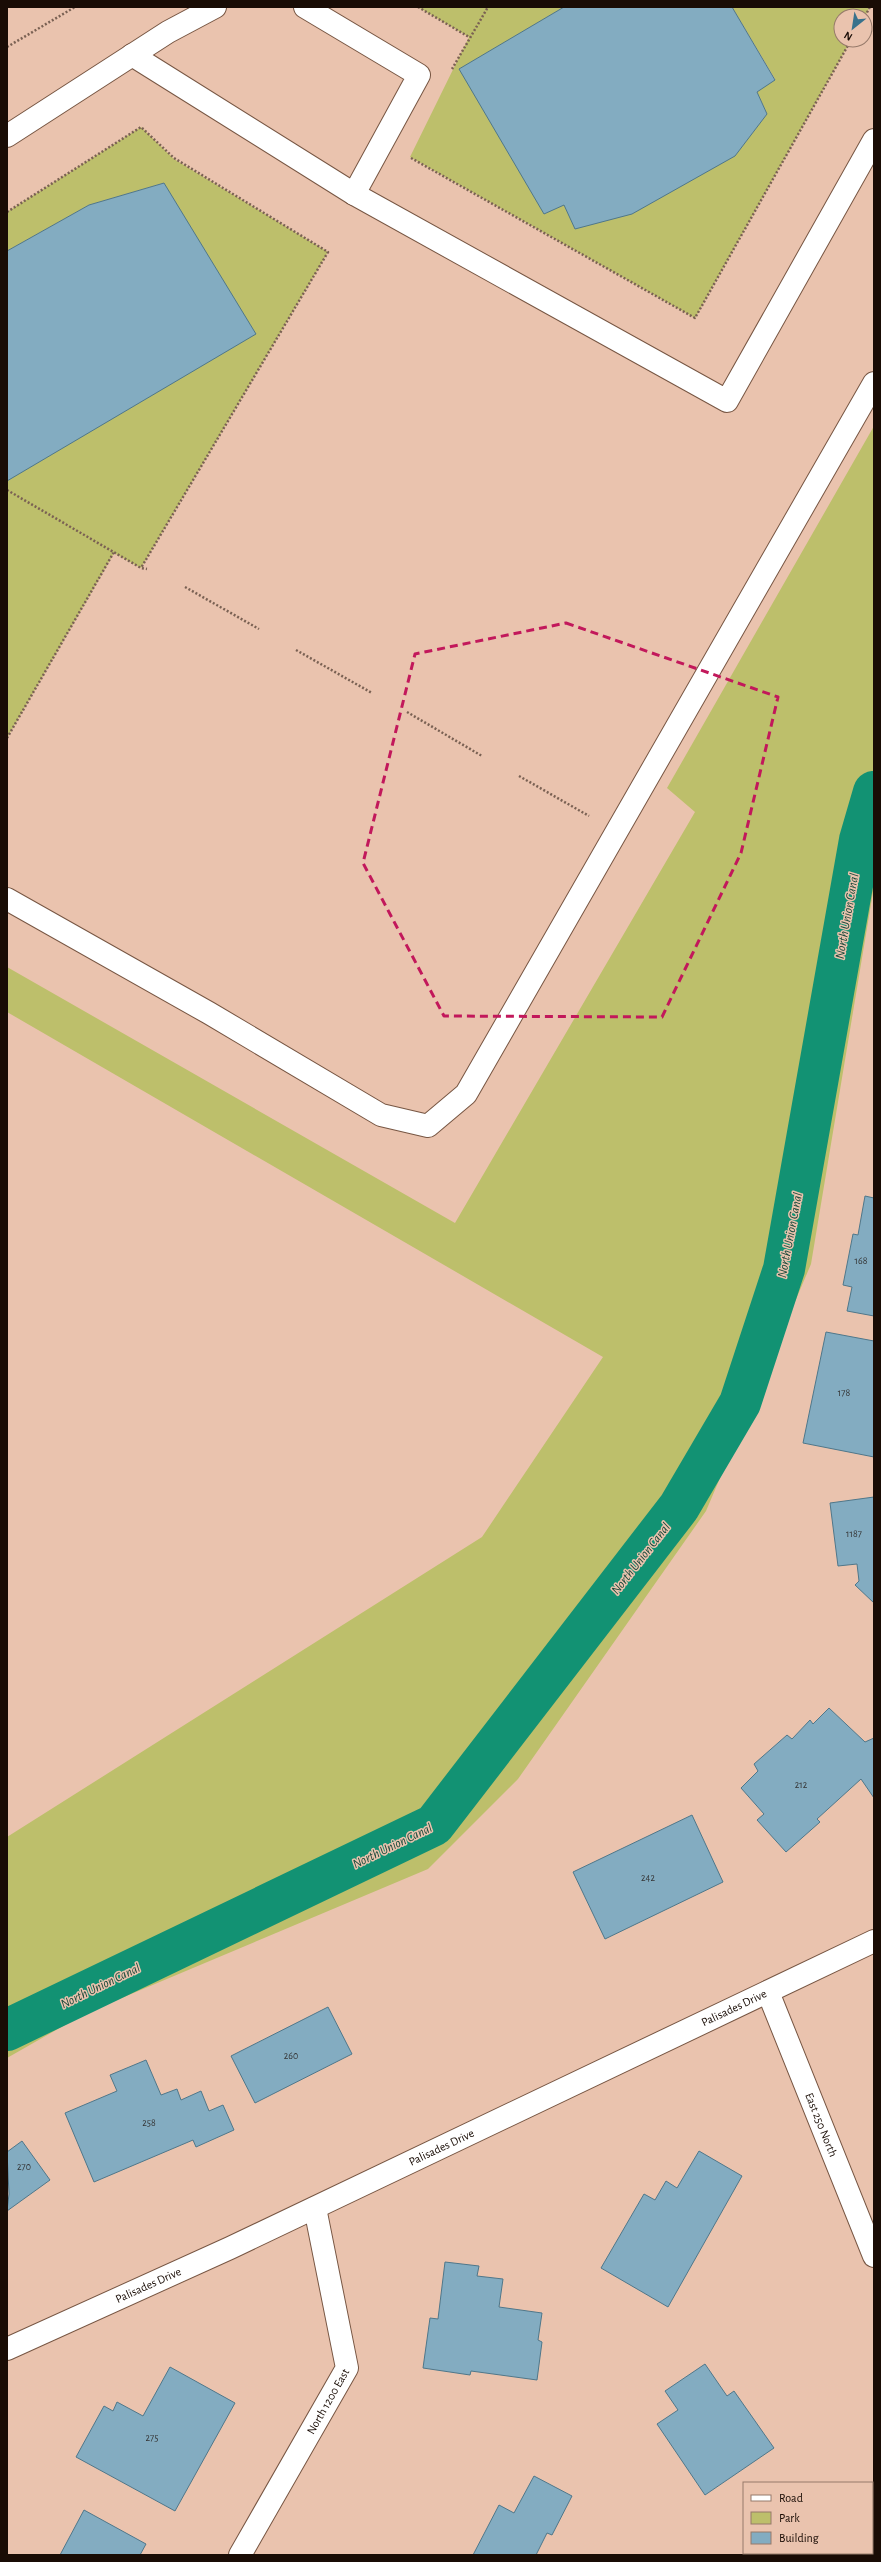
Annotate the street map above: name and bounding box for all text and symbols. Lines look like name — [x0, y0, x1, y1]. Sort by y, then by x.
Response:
north arrow — [833, 8, 873, 48]
text: N — [842, 30, 854, 43]
water label: North Union Canal — [834, 872, 861, 960]
water label: North Union Canal — [776, 1191, 805, 1279]
house number: 168 — [855, 1256, 868, 1266]
house number: 178 — [838, 1388, 850, 1398]
water label: North Union Canal — [609, 1521, 673, 1597]
house number: 1187 — [846, 1529, 862, 1539]
house number: 212 — [795, 1780, 808, 1790]
water label: North Union Canal — [351, 1821, 435, 1871]
house number: 242 — [641, 1873, 655, 1883]
water label: North Union Canal — [59, 1961, 143, 2011]
street label: Palisades Drive — [699, 1987, 768, 2028]
house number: 260 — [284, 2051, 298, 2061]
street label: East 250 North — [803, 2091, 840, 2158]
house number: 258 — [142, 2118, 156, 2128]
street label: Palisades Drive — [407, 2127, 476, 2168]
house number: 270 — [17, 2162, 31, 2172]
street label: Palisades Drive — [114, 2265, 183, 2305]
street label: North 1200 East — [304, 2366, 351, 2436]
house number: 275 — [146, 2433, 158, 2443]
legend — [743, 2482, 873, 2554]
text: Road — [779, 2492, 803, 2504]
text: Park — [779, 2512, 800, 2524]
text: Building — [779, 2532, 819, 2544]

